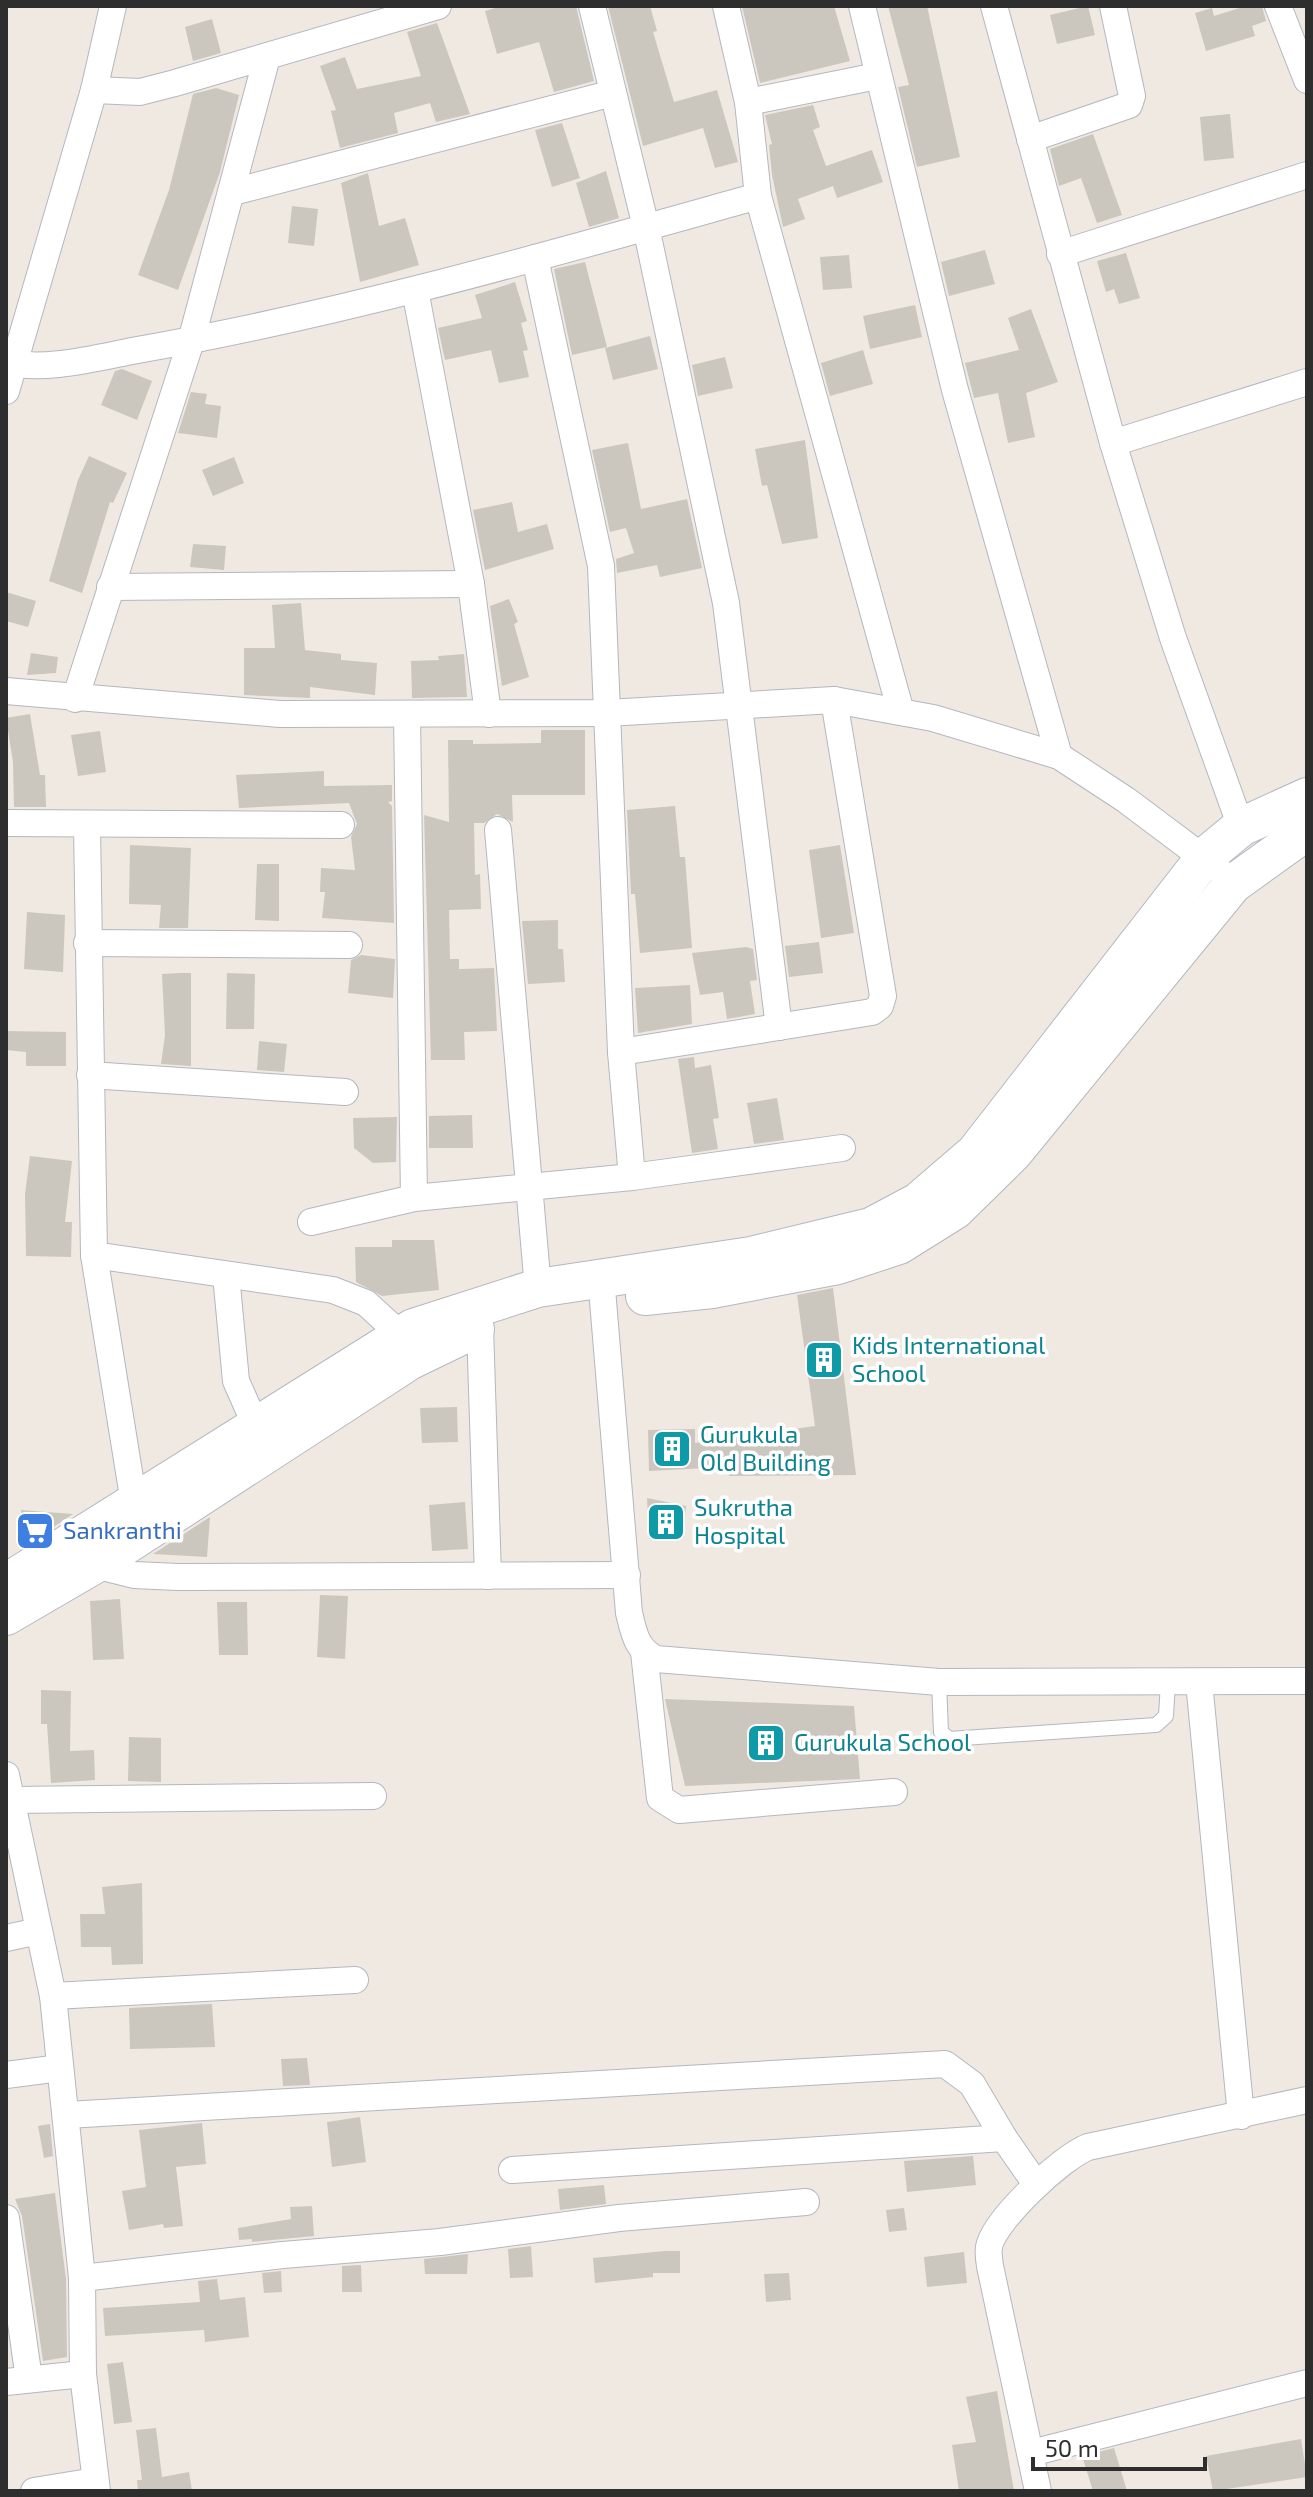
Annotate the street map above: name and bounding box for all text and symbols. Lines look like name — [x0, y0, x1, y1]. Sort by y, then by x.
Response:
place label: Kids International School — [852, 1330, 1045, 1387]
building icon: Kids International School — [803, 1339, 845, 1381]
place label: Gurukula Old Building — [700, 1419, 831, 1476]
building icon: Gurukula Old Building — [651, 1428, 693, 1470]
place label: Sukrutha Hospital — [694, 1492, 793, 1549]
building icon: Sukrutha Hospital — [645, 1501, 687, 1543]
supermarket icon: Sankranthi — [14, 1510, 56, 1552]
place label: Sankranthi — [63, 1515, 182, 1544]
building icon: Gurukula School — [745, 1722, 787, 1764]
place label: Gurukula School — [794, 1727, 971, 1756]
scale bar — [1033, 2421, 1205, 2471]
text: 50 m — [1045, 2433, 1099, 2462]

